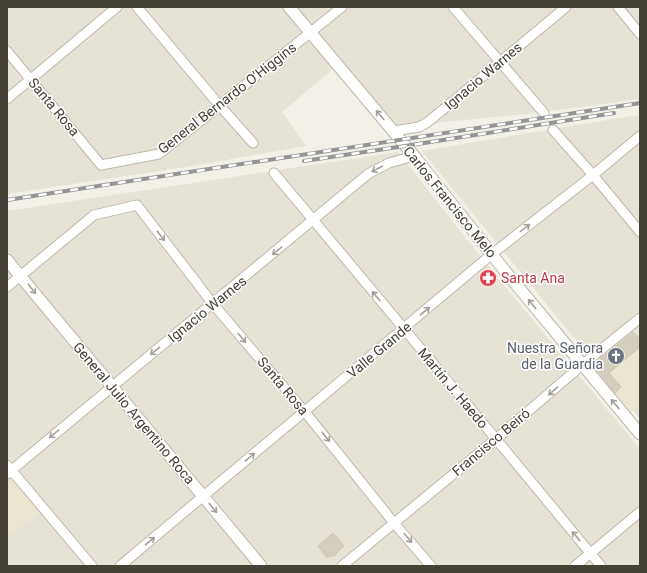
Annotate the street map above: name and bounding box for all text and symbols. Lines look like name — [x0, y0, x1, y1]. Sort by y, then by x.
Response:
street label: General Bernardo O'Higgins — [155, 39, 299, 157]
street label: Ignacio Warnes — [441, 39, 525, 113]
street label: Santa Rosa — [25, 75, 83, 139]
one-way arrow — [376, 110, 385, 121]
street label: Carlos Francisco Melo — [400, 143, 500, 261]
one-way arrow — [371, 166, 383, 173]
one-way arrow — [519, 224, 530, 233]
one-way arrow — [156, 231, 165, 242]
one-way arrow — [271, 247, 282, 256]
pharmacy icon: Santa Ana — [478, 268, 498, 288]
place label: Santa Ana — [501, 270, 565, 286]
street label: Ignacio Warnes — [165, 273, 249, 345]
one-way arrow — [28, 284, 37, 295]
one-way arrow — [372, 291, 381, 301]
one-way arrow — [528, 298, 537, 309]
one-way arrow — [420, 307, 430, 316]
street label: Valle Grande — [344, 319, 414, 381]
one-way arrow — [238, 332, 247, 343]
street label: General Julio Argentino Roca — [70, 339, 198, 487]
place label: Nuestra Señora de la Guardia — [507, 340, 603, 372]
street label: Martín J. Haedo — [415, 345, 491, 431]
church icon: Nuestra Señora de la Guardia — [606, 346, 626, 366]
one-way arrow — [149, 347, 160, 356]
street label: Santa Rosa — [254, 354, 312, 418]
one-way arrow — [547, 386, 558, 395]
one-way arrow — [610, 399, 619, 409]
street label: Francisco Beiró — [449, 405, 533, 479]
one-way arrow — [49, 430, 60, 439]
one-way arrow — [321, 432, 330, 443]
one-way arrow — [244, 453, 255, 462]
one-way arrow — [209, 503, 218, 513]
one-way arrow — [571, 531, 580, 541]
one-way arrow — [403, 533, 412, 543]
one-way arrow — [145, 536, 155, 545]

